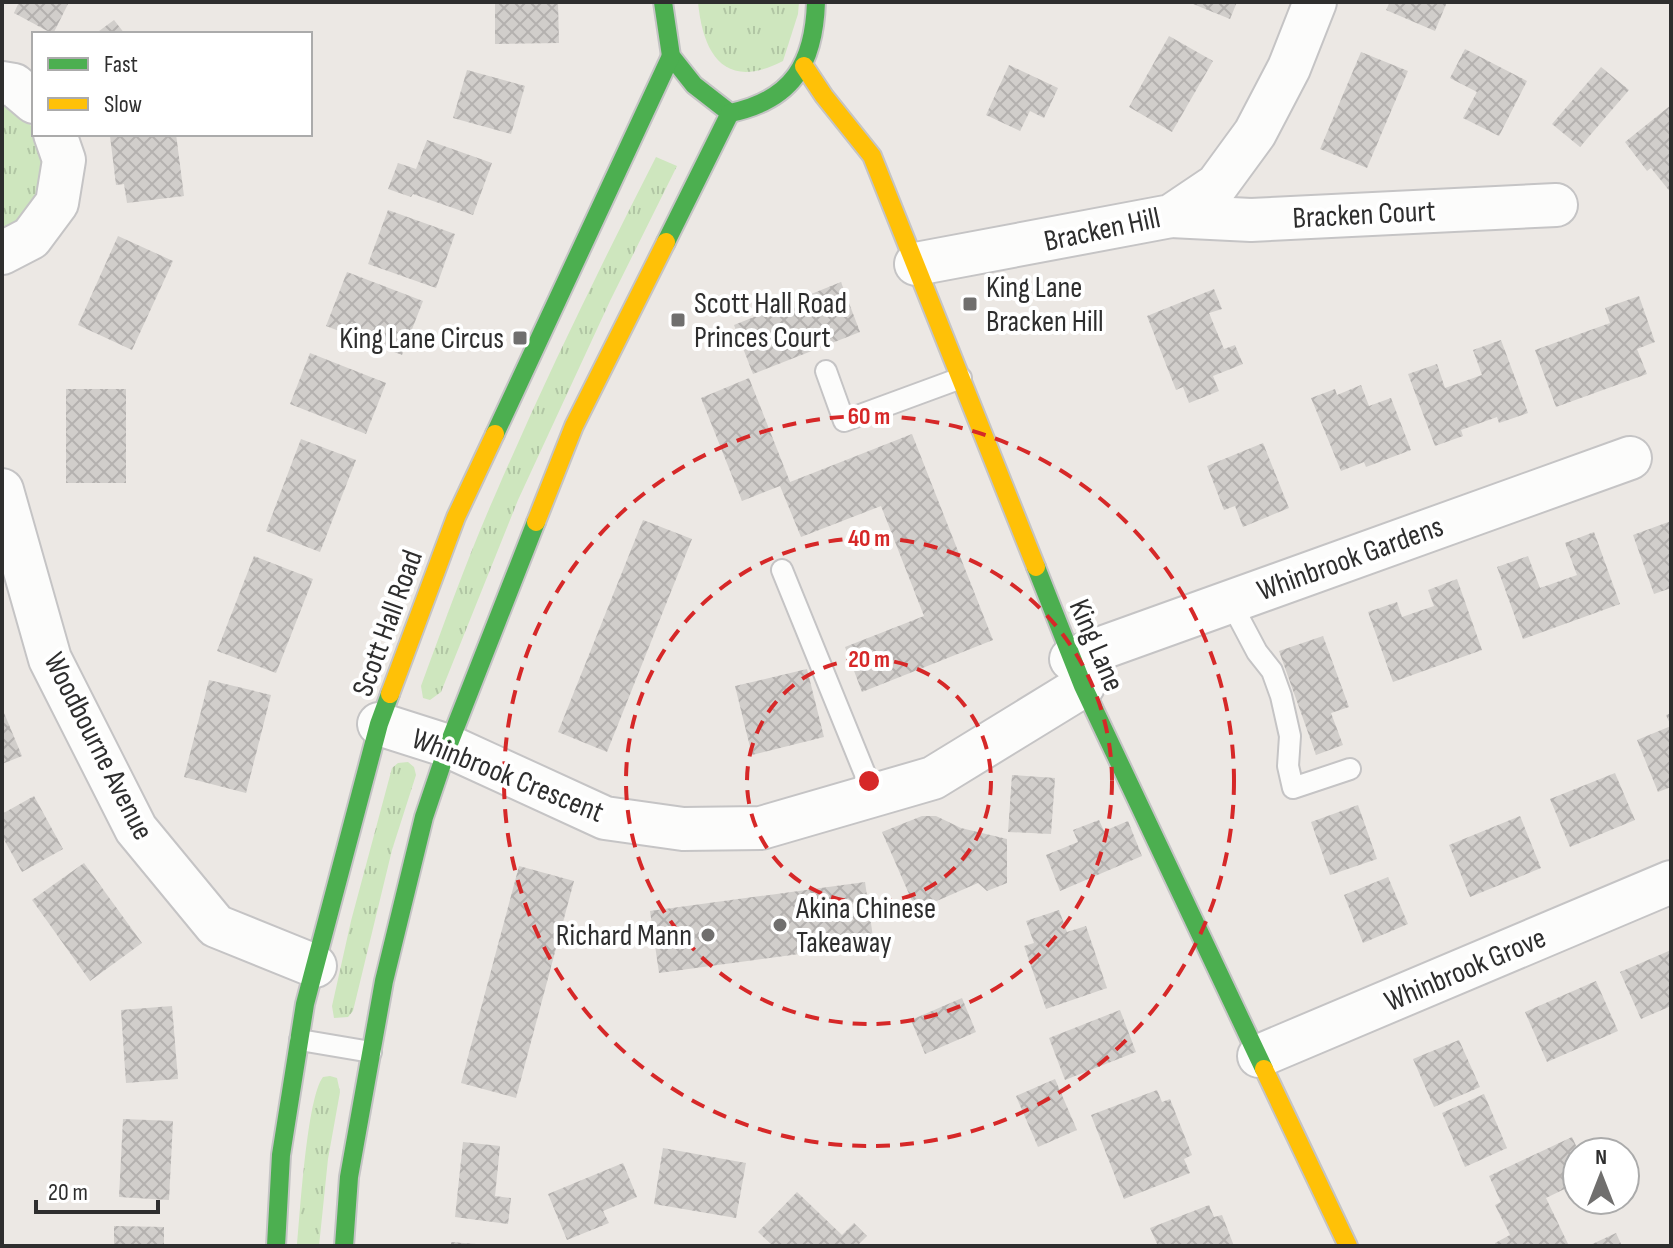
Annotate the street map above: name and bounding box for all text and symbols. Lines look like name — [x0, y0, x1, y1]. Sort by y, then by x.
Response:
legend — [32, 32, 312, 136]
text: Fast — [104, 50, 138, 79]
text: Slow — [104, 90, 142, 119]
street label: Bracken Court — [1292, 193, 1436, 237]
street label: Bracken Hill — [1041, 200, 1164, 260]
place label: King Lane Bracken Hill — [986, 270, 1104, 340]
place label: Scott Hall Road Princes Court — [694, 286, 847, 356]
marker: King Lane Bracken Hill — [961, 295, 979, 313]
marker: Scott Hall Road Princes Court — [669, 311, 687, 329]
place label: King Lane Circus — [339, 321, 504, 357]
marker: King Lane Circus — [511, 329, 529, 347]
text: 60 m — [848, 402, 890, 431]
street label: Whinbrook Gardens — [1252, 509, 1448, 609]
text: 40 m — [848, 524, 890, 553]
street label: Scott Hall Road — [345, 545, 431, 701]
street label: King Lane — [1061, 594, 1131, 697]
text: 20 m — [848, 645, 890, 674]
street label: Woodbourne Avenue — [35, 647, 161, 846]
street label: Whinbrook Crescent — [406, 721, 609, 831]
centre of rings — [855, 767, 883, 795]
place label: Akina Chinese Takeaway — [795, 891, 936, 961]
marker: Akina Chinese Takeaway — [771, 916, 789, 934]
place label: Richard Mann — [556, 918, 692, 954]
street label: Whinbrook Grove — [1380, 920, 1551, 1020]
marker: Richard Mann — [699, 926, 717, 944]
north arrow — [1561, 1136, 1641, 1216]
text: N — [1595, 1144, 1607, 1171]
scale bar — [36, 1164, 158, 1214]
text: 20 m — [48, 1178, 88, 1207]

